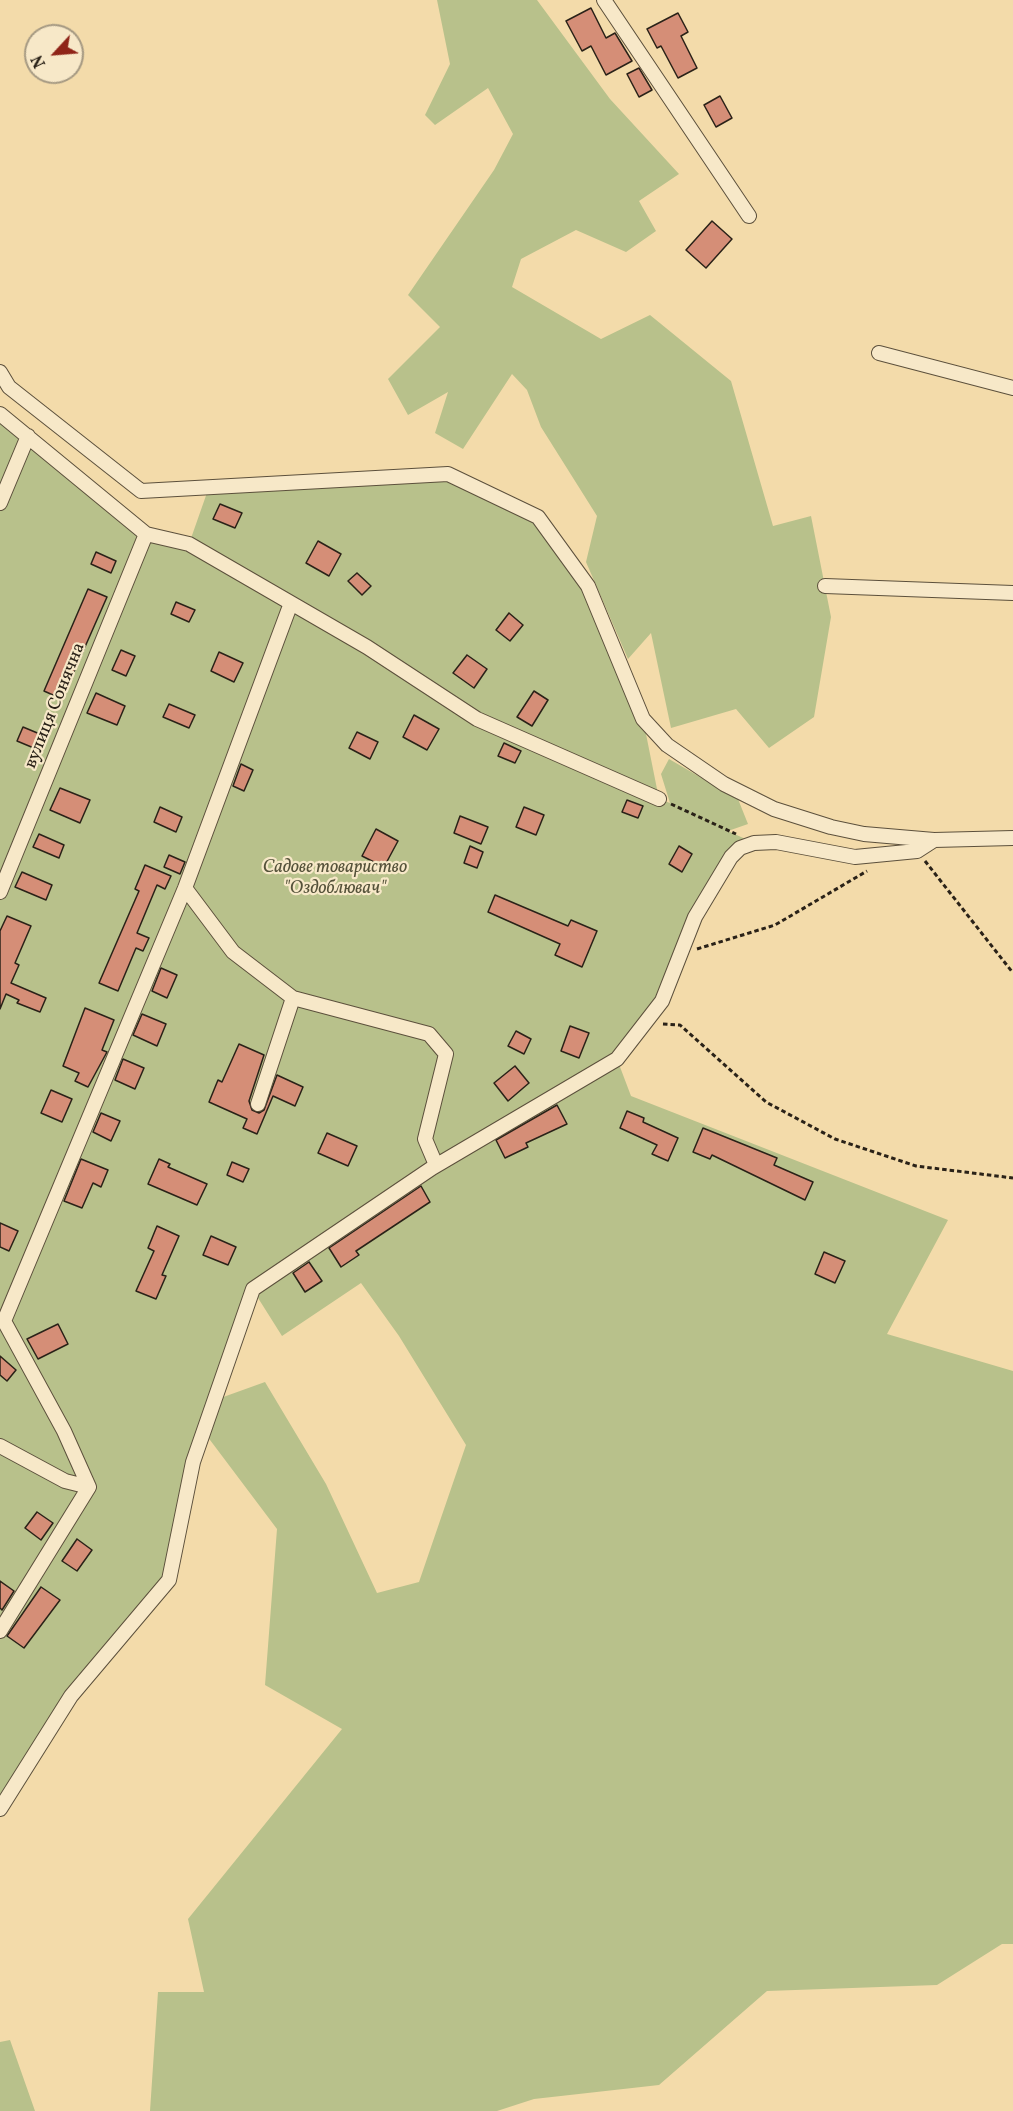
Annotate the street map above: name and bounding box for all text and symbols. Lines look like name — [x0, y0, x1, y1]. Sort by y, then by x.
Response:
north arrow — [24, 24, 84, 84]
text: N — [27, 51, 52, 71]
street label: вулиця Сонячна — [21, 640, 91, 772]
park label: Садове товариство "Оздоблювач" — [263, 858, 407, 900]

